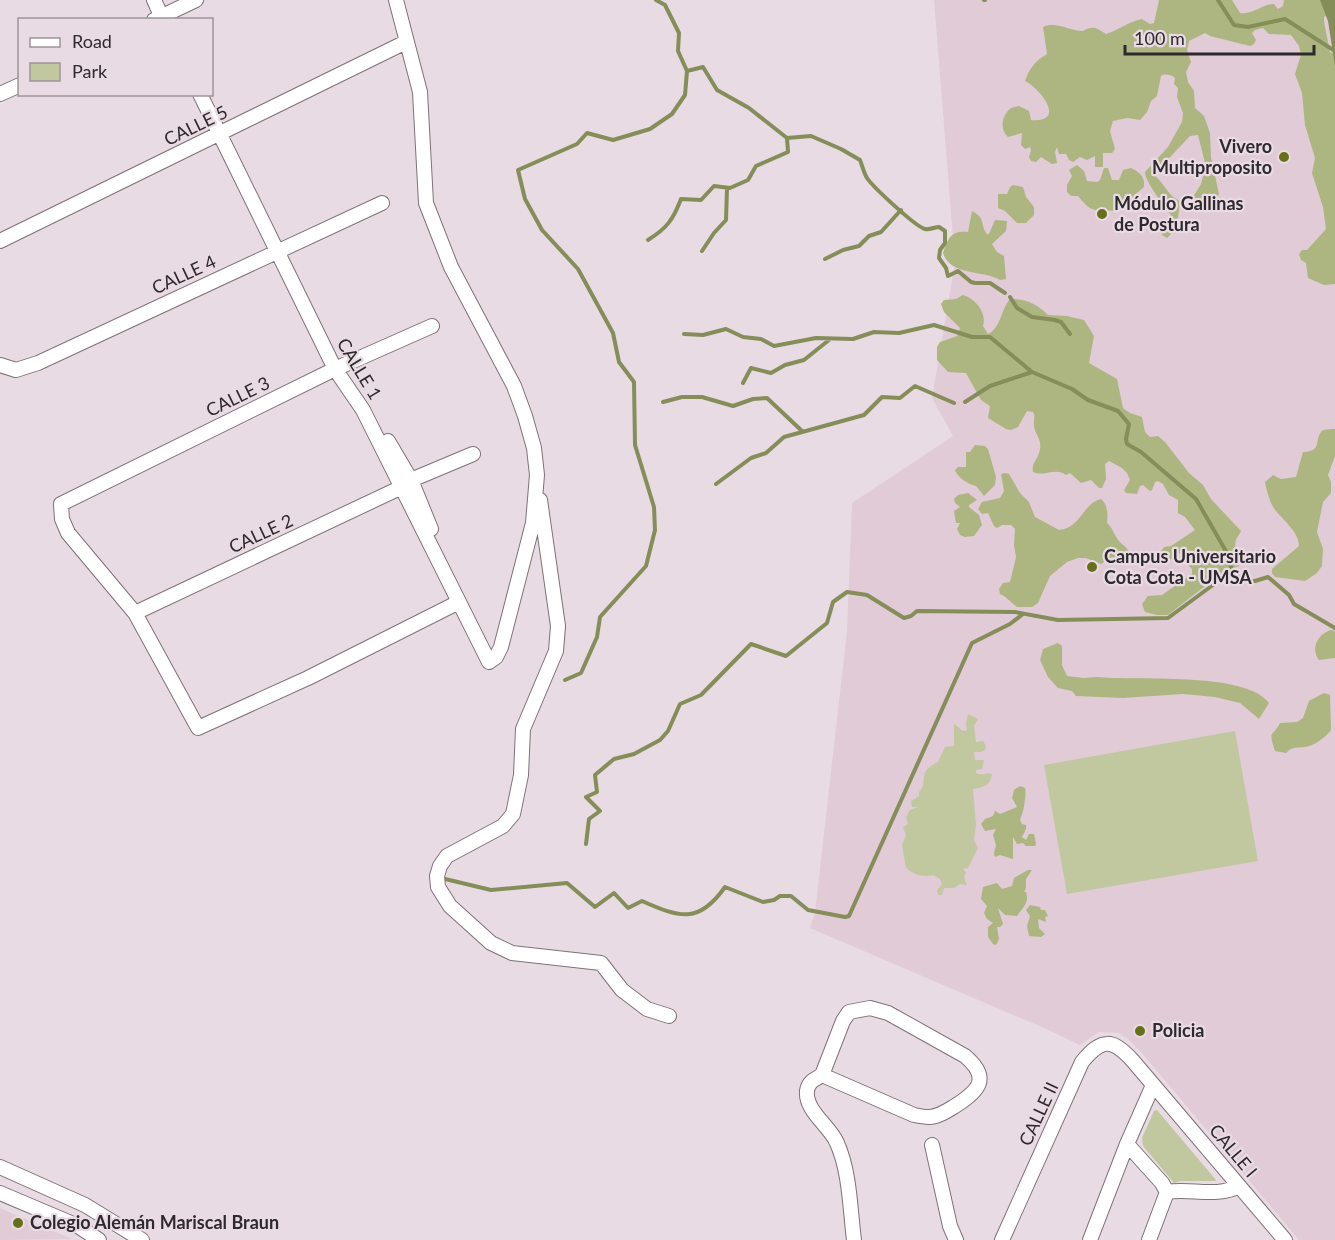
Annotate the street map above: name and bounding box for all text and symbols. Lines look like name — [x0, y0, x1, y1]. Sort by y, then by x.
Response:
legend — [18, 18, 213, 96]
scale bar — [1125, 18, 1314, 56]
text: 100 m — [1134, 27, 1185, 49]
text: Road — [72, 30, 112, 52]
text: Park — [72, 60, 108, 82]
street label: CALLE 5 — [160, 100, 231, 150]
place label: Vivero Multiproposito — [1152, 135, 1272, 178]
marker: Vivero Multiproposito — [1277, 150, 1291, 164]
place label: Módulo Gallinas de Postura — [1114, 192, 1244, 235]
marker: Módulo Gallinas de Postura — [1095, 207, 1109, 221]
street label: CALLE 4 — [148, 250, 219, 298]
street label: CALLE 1 — [333, 334, 387, 403]
street label: CALLE 3 — [202, 371, 273, 421]
street label: CALLE 2 — [225, 509, 296, 557]
place label: Campus Universitario Cota Cota - UMSA — [1104, 545, 1276, 588]
marker: Campus Universitario Cota Cota - UMSA — [1085, 560, 1099, 574]
place label: Policia — [1152, 1019, 1205, 1041]
marker: Policia — [1133, 1024, 1147, 1038]
street label: CALLE II — [1014, 1078, 1062, 1149]
street label: CALLE I — [1205, 1119, 1262, 1181]
place label: Colegio Alemán Mariscal Braun — [30, 1211, 279, 1233]
marker: Colegio Alemán Mariscal Braun — [11, 1216, 25, 1230]

